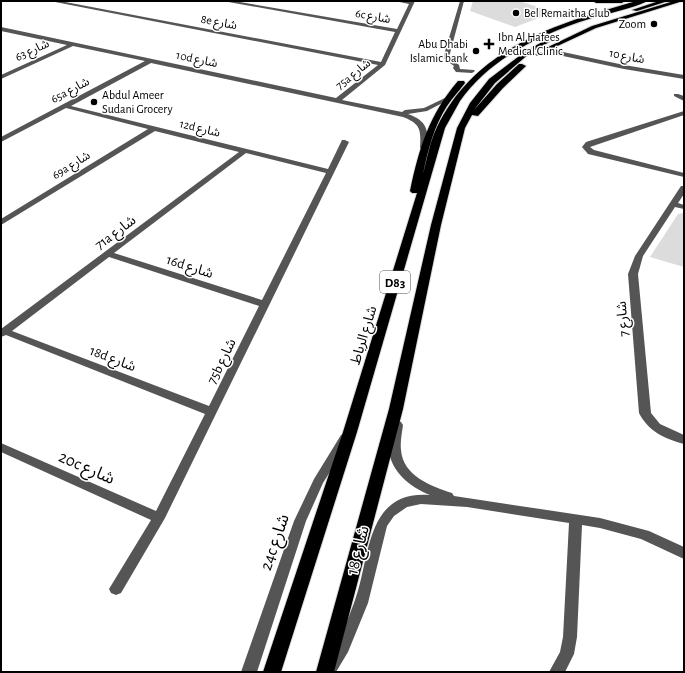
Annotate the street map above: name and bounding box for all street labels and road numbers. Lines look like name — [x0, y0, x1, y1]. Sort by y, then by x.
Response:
street label: 6c شارع — [354, 7, 392, 28]
street label: 8e شارع — [199, 13, 238, 34]
street label: شارع 63 — [13, 37, 52, 66]
street label: شارع 10 — [608, 47, 646, 68]
street label: 10d شارع — [175, 49, 219, 72]
street label: 75a شارع — [333, 56, 375, 94]
street label: 65a شارع — [49, 75, 93, 108]
street label: 12d شارع — [178, 117, 221, 142]
street label: 69a شارع — [50, 149, 94, 184]
street label: 71a شارع — [93, 213, 140, 255]
street label: 16d شارع — [164, 253, 215, 284]
road number: D83 — [380, 271, 410, 293]
street label: شارع 7 — [614, 300, 635, 337]
street label: شارع الرباط — [348, 304, 382, 367]
street label: 75b شارع — [205, 337, 242, 388]
street label: 18d شارع — [87, 344, 138, 377]
street label: 20c شارع — [55, 448, 117, 491]
street label: 24c شارع — [257, 512, 296, 574]
street label: شارع 18 — [343, 524, 376, 577]

